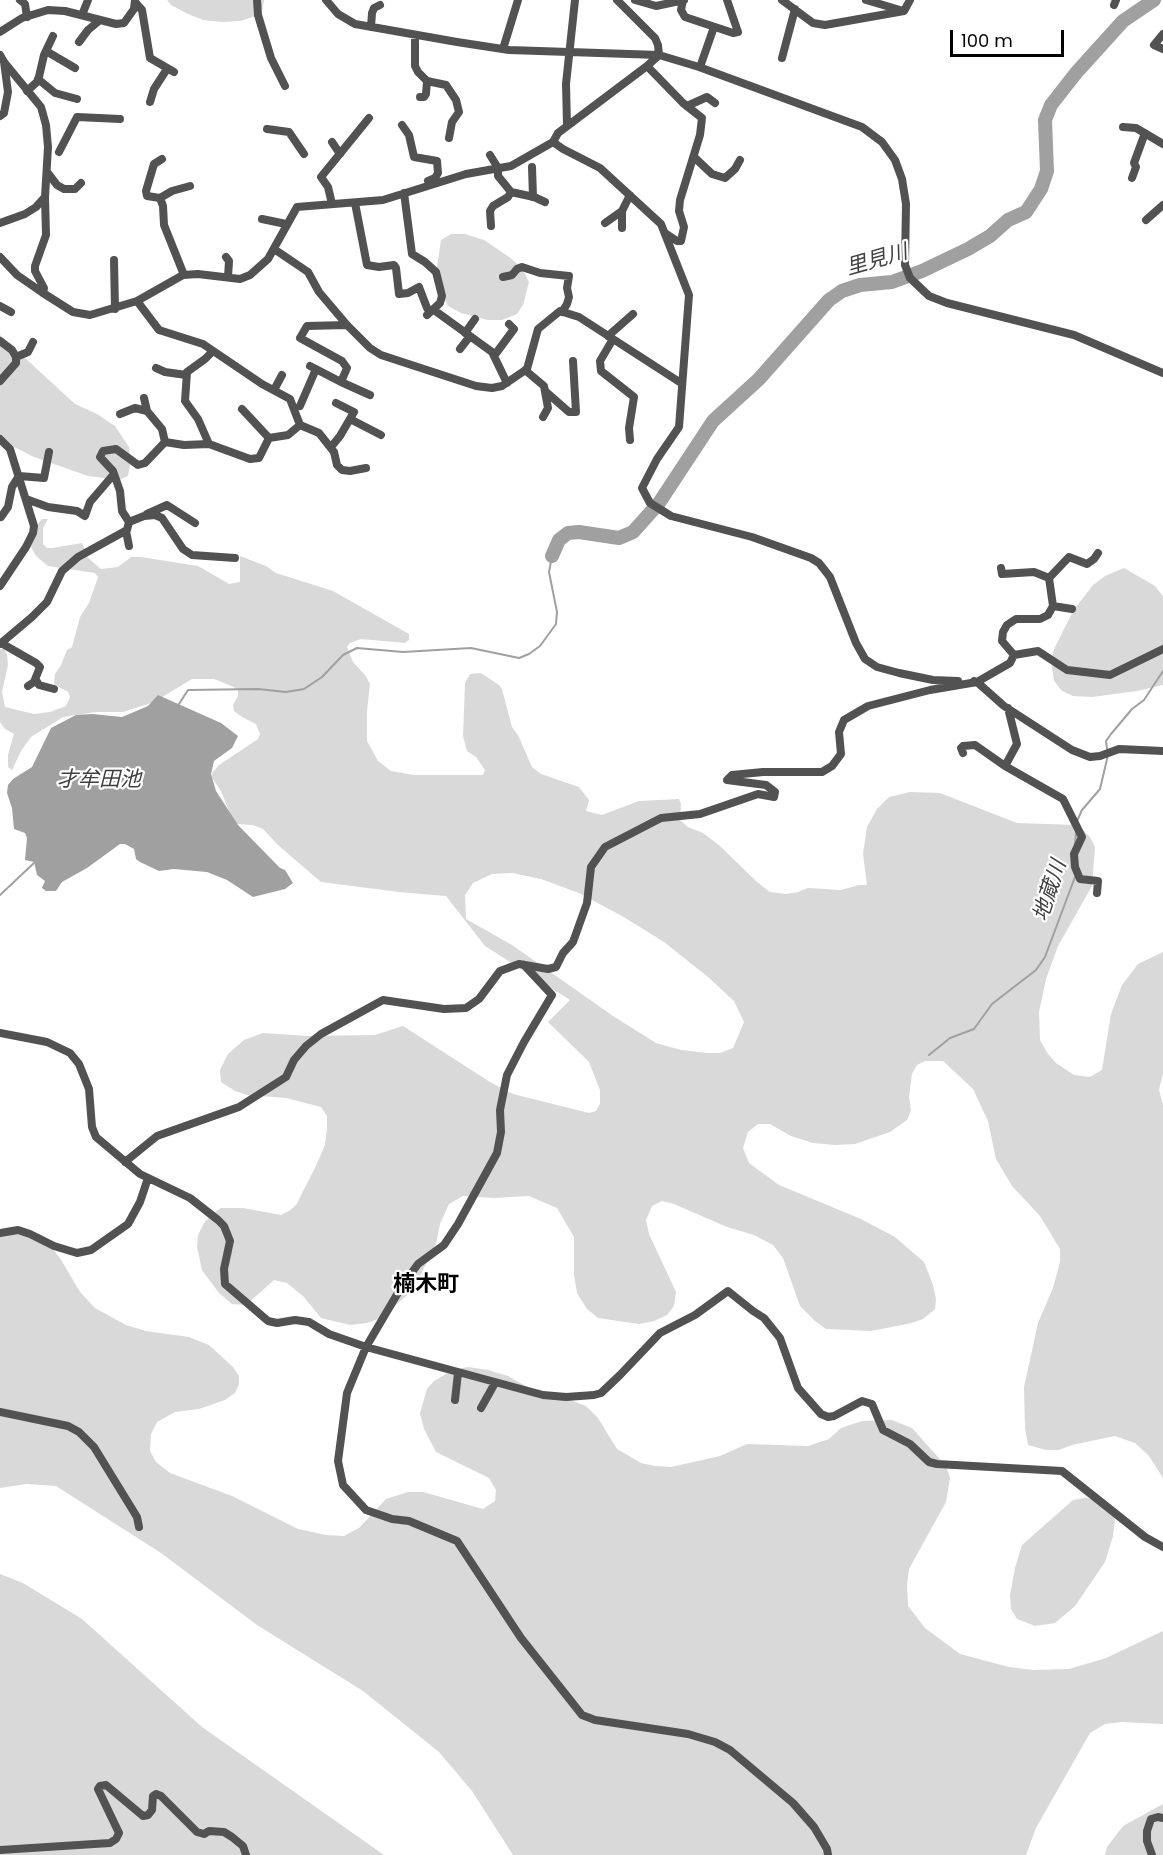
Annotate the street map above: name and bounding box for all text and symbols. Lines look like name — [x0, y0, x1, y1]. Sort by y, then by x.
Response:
scale bar — [953, 18, 1067, 56]
text: 100 m — [961, 28, 1013, 53]
water label: 里見川 — [843, 240, 911, 282]
water label: 才牟田池 — [57, 768, 141, 794]
water label: 地蔵川 — [1029, 857, 1073, 925]
district label: 楠木町 — [393, 1272, 459, 1298]

